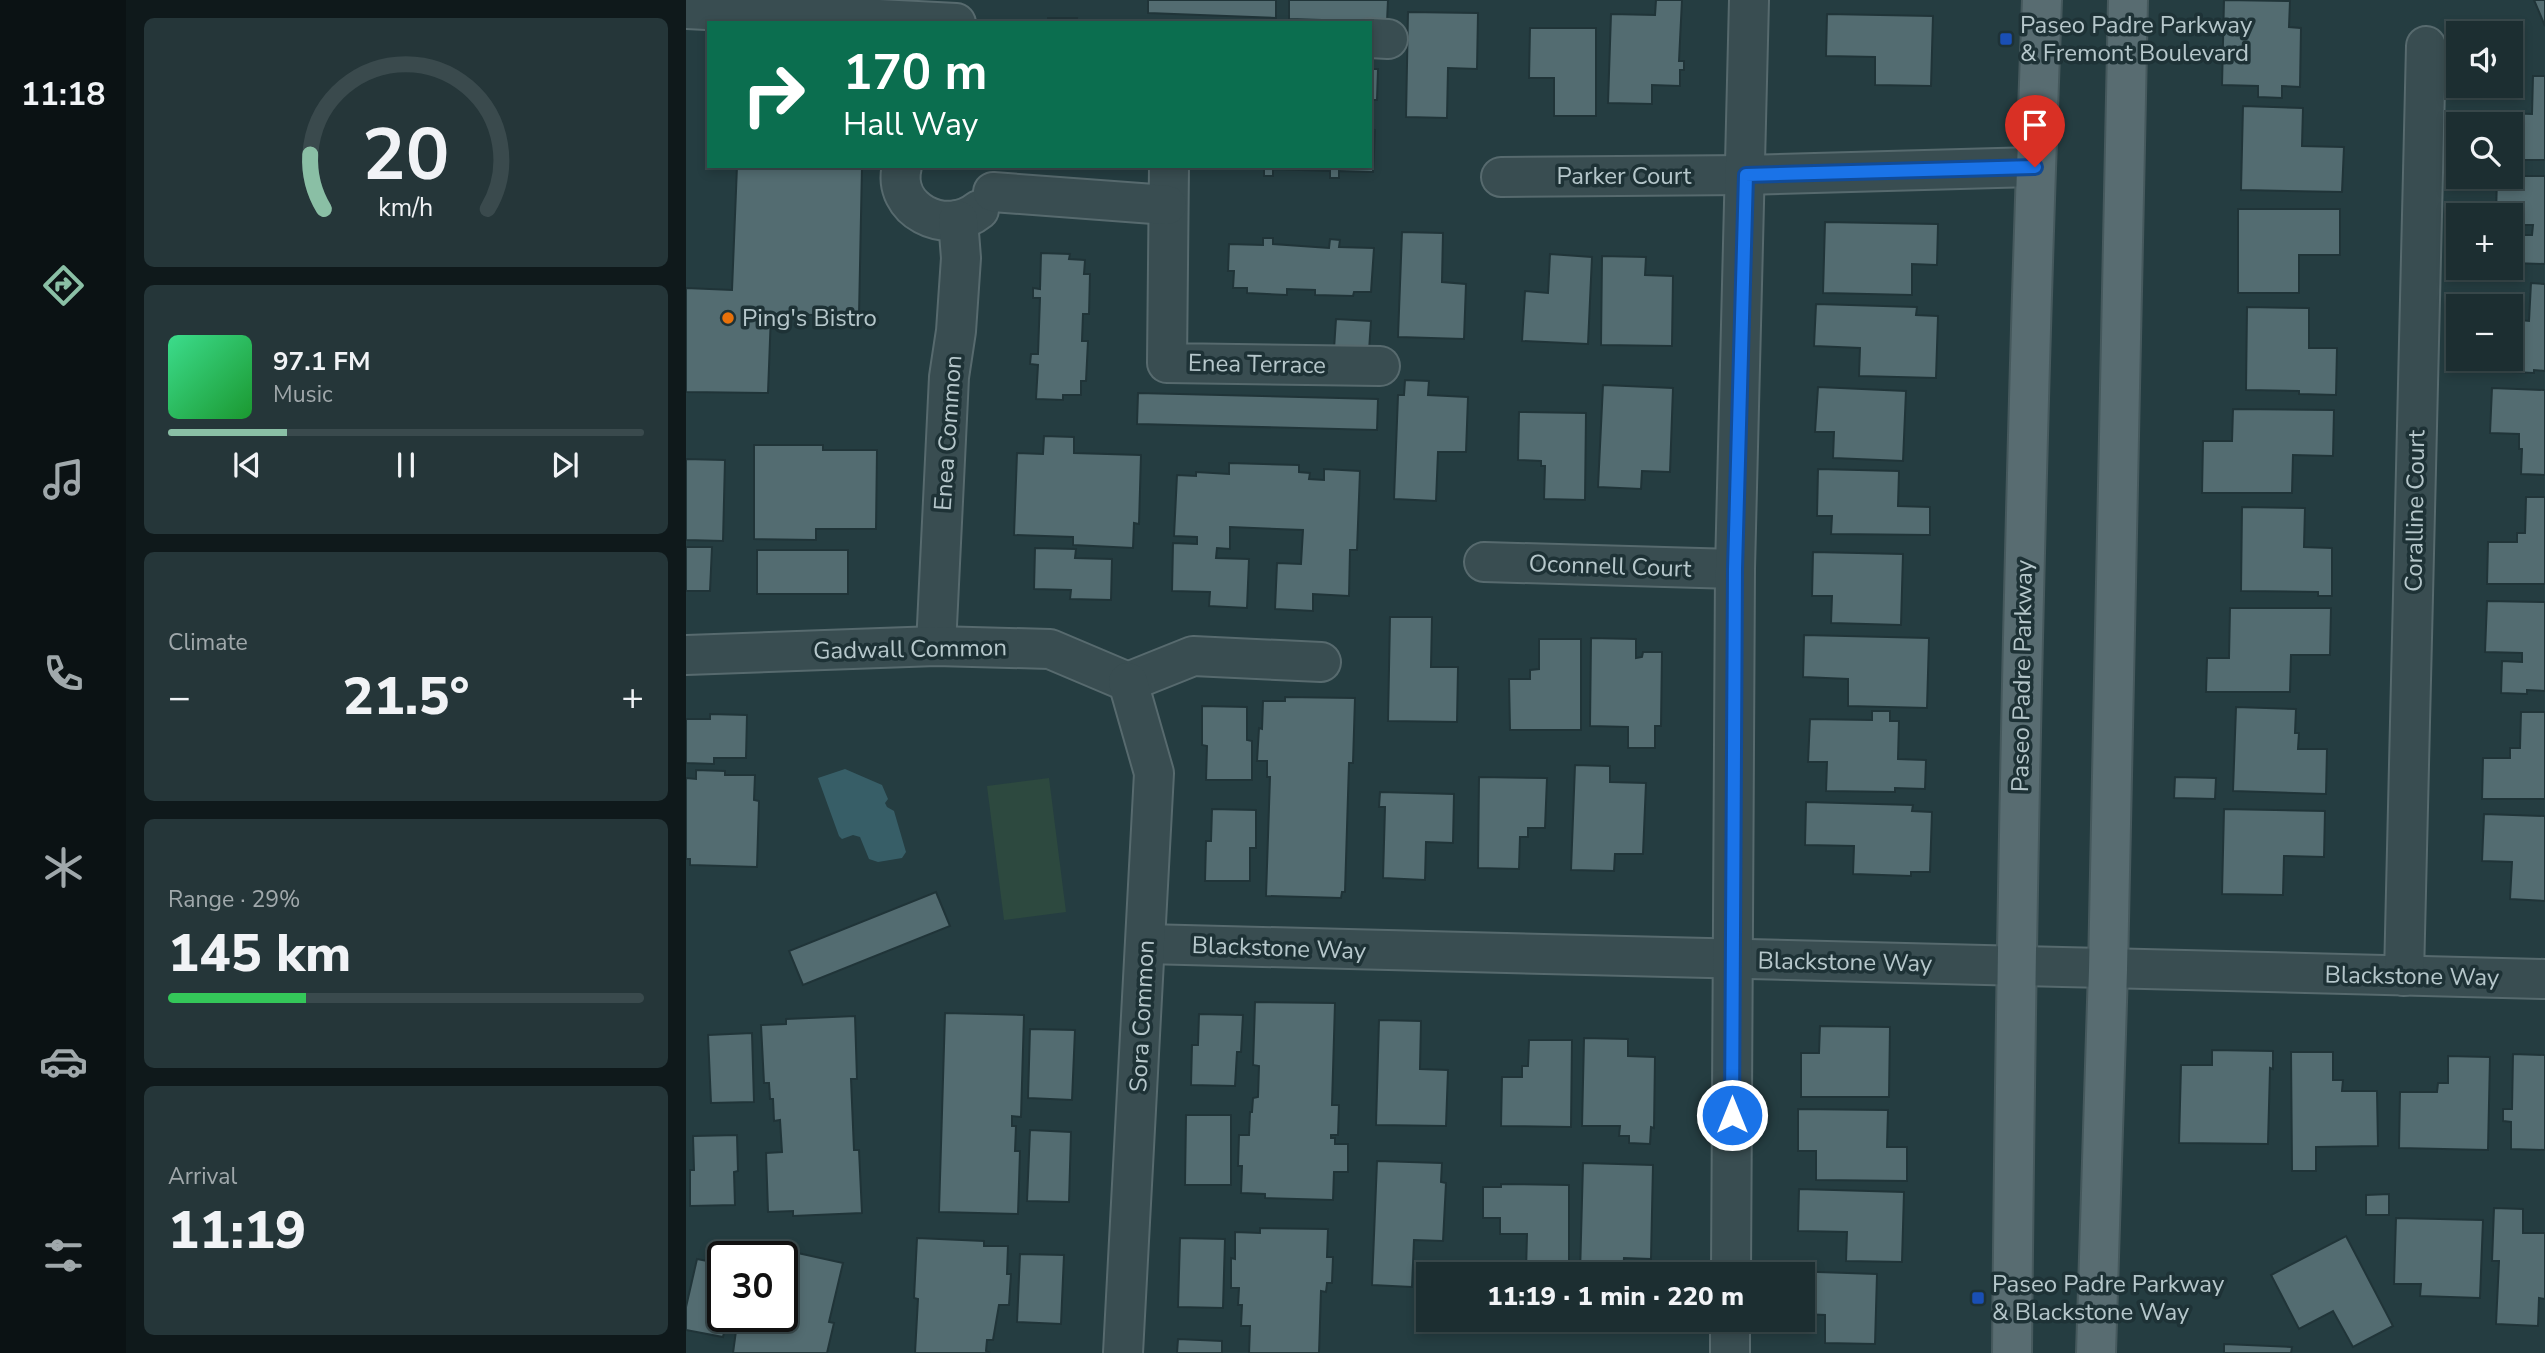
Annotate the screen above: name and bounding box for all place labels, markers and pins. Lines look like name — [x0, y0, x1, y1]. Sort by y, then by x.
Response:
place label: Paseo Padre Parkway & Fremont Boulevard — [2020, 9, 2253, 69]
marker: Paseo Padre Parkway & Fremont Boulevard — [1998, 31, 2014, 47]
pin — [2005, 95, 2065, 167]
place label: Ping's Bistro — [742, 302, 877, 334]
marker: Ping's Bistro — [720, 310, 736, 326]
place label: Paseo Padre Parkway & Blackstone Way — [1992, 1268, 2225, 1328]
marker: Paseo Padre Parkway & Blackstone Way — [1970, 1290, 1986, 1306]

